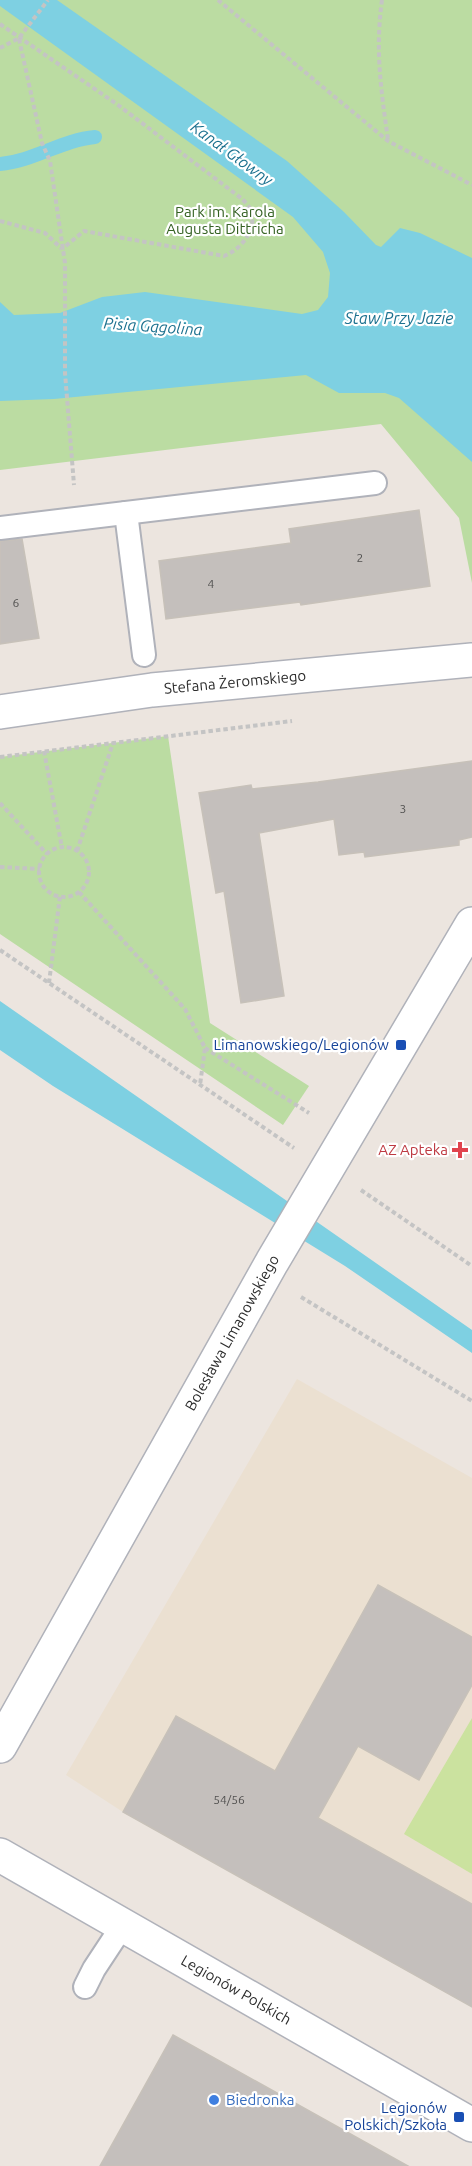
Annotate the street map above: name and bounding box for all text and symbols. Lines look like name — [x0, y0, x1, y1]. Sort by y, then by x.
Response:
water label: Kanał Głowny — [188, 117, 277, 189]
park label: Park im. Karola Augusta Dittricha — [166, 203, 284, 237]
water label: Staw Przy Jazie — [344, 309, 453, 327]
water label: Pisia Gągolina — [103, 314, 203, 338]
house number: 2 — [357, 551, 363, 564]
house number: 4 — [208, 577, 215, 590]
house number: 6 — [13, 596, 20, 609]
street label: Stefana Żeromskiego — [163, 667, 307, 697]
house number: 3 — [400, 802, 406, 815]
place label: Limanowskiego/Legionów — [213, 1036, 389, 1053]
marker: Limanowskiego/Legionów — [394, 1038, 408, 1052]
place label: AZ Apteka — [378, 1141, 448, 1158]
marker: AZ Apteka — [453, 1143, 467, 1157]
street label: Bolesława Limanowskiego — [181, 1252, 282, 1413]
house number: 54/56 — [213, 1793, 245, 1806]
street label: Legionów Polskich — [178, 1951, 295, 2028]
place label: Biedronka — [226, 2091, 295, 2108]
marker: Biedronka — [207, 2093, 221, 2107]
place label: Legionów Polskich/Szkoła — [344, 2099, 447, 2133]
marker: Legionów Polskich/Szkoła — [452, 2110, 466, 2124]

